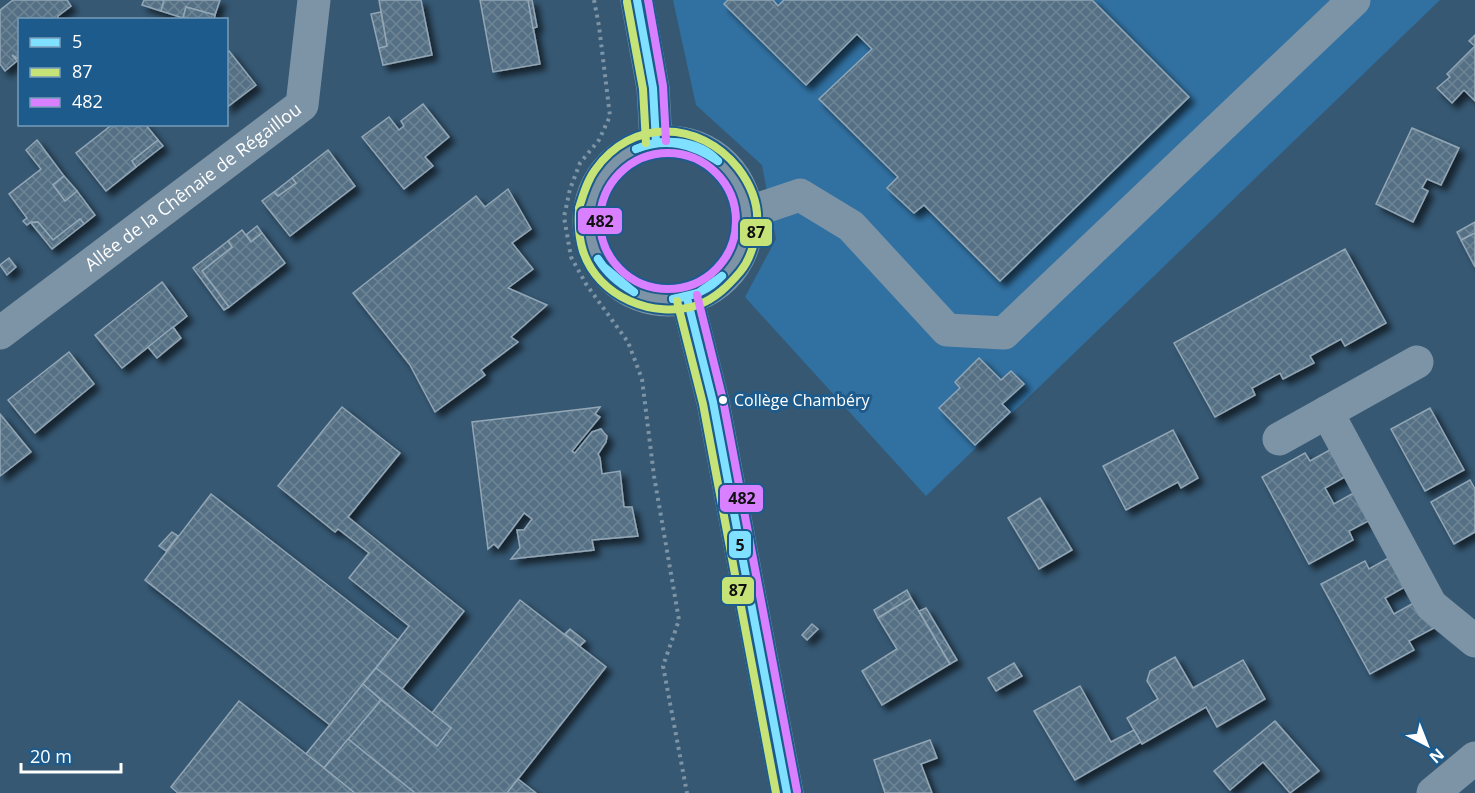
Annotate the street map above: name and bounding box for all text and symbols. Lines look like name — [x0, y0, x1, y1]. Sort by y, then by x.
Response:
legend — [18, 18, 228, 126]
text: 5 — [72, 29, 82, 53]
text: 87 — [72, 59, 93, 83]
text: 482 — [72, 89, 103, 113]
street label: Allée de la Chênaie de Régaillou — [79, 97, 306, 276]
line badge: 482 — [577, 207, 623, 235]
text: 482 — [586, 210, 614, 232]
line badge: 87 — [739, 218, 773, 247]
text: 87 — [747, 221, 765, 243]
place label: Collège Chambéry — [734, 389, 871, 411]
marker: Collège Chambéry — [717, 394, 729, 406]
line badge: 482 — [719, 484, 764, 513]
text: 482 — [728, 487, 756, 509]
line badge: 5 — [728, 530, 752, 559]
text: 5 — [735, 534, 745, 556]
line badge: 87 — [721, 576, 755, 605]
text: 87 — [729, 579, 747, 601]
north arrow — [1397, 715, 1457, 775]
scale bar — [21, 736, 122, 774]
text: 20 m — [30, 744, 72, 768]
text: N — [1425, 744, 1449, 769]

